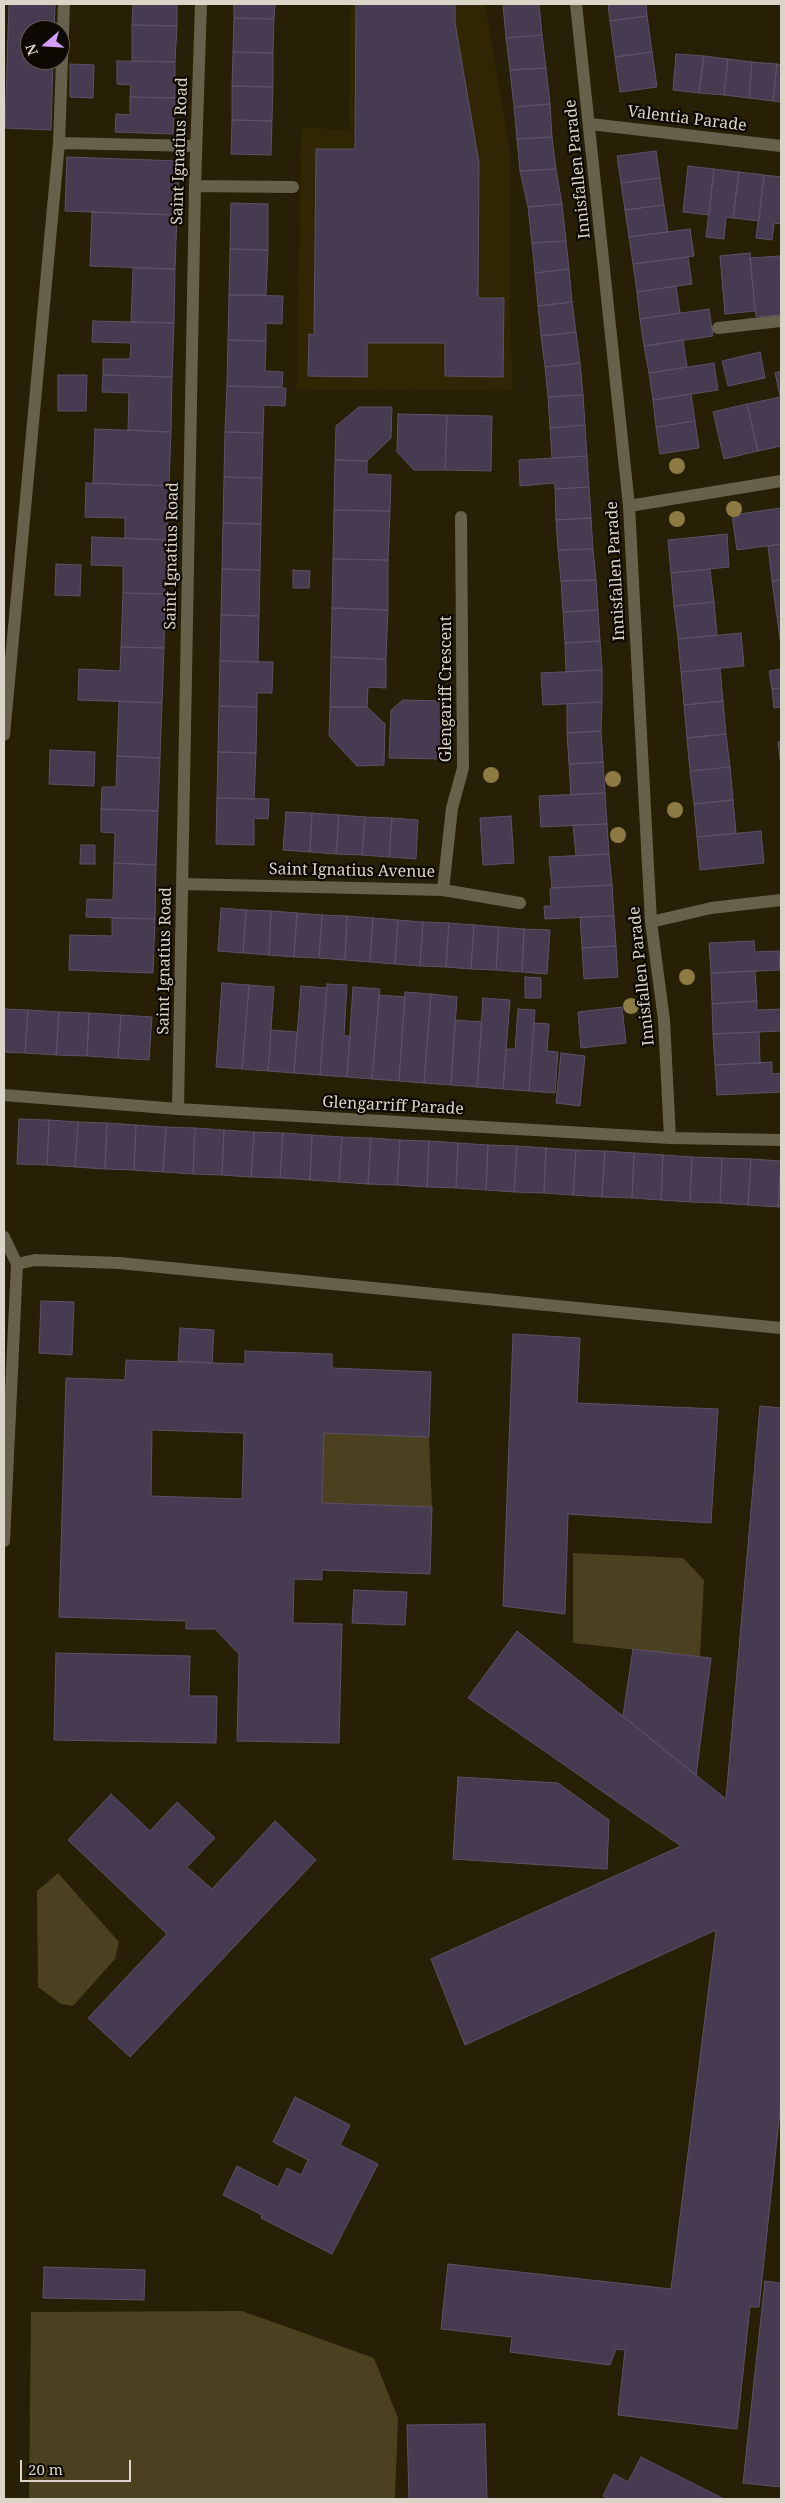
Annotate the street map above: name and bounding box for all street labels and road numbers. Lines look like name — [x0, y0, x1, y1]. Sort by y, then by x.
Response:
street label: Saint Ignatius Road — [168, 77, 192, 225]
street label: Innisfallen Parade — [561, 98, 595, 240]
street label: Valentia Parade — [626, 102, 748, 136]
street label: Saint Ignatius Road — [161, 482, 183, 630]
street label: Innisfallen Parade — [603, 501, 629, 641]
street label: Glengariff Crescent — [436, 616, 456, 762]
street label: Saint Ignatius Avenue — [269, 860, 435, 882]
street label: Saint Ignatius Road — [154, 887, 176, 1035]
street label: Innisfallen Parade — [625, 905, 659, 1047]
street label: Glengarriff Parade — [322, 1093, 464, 1119]

